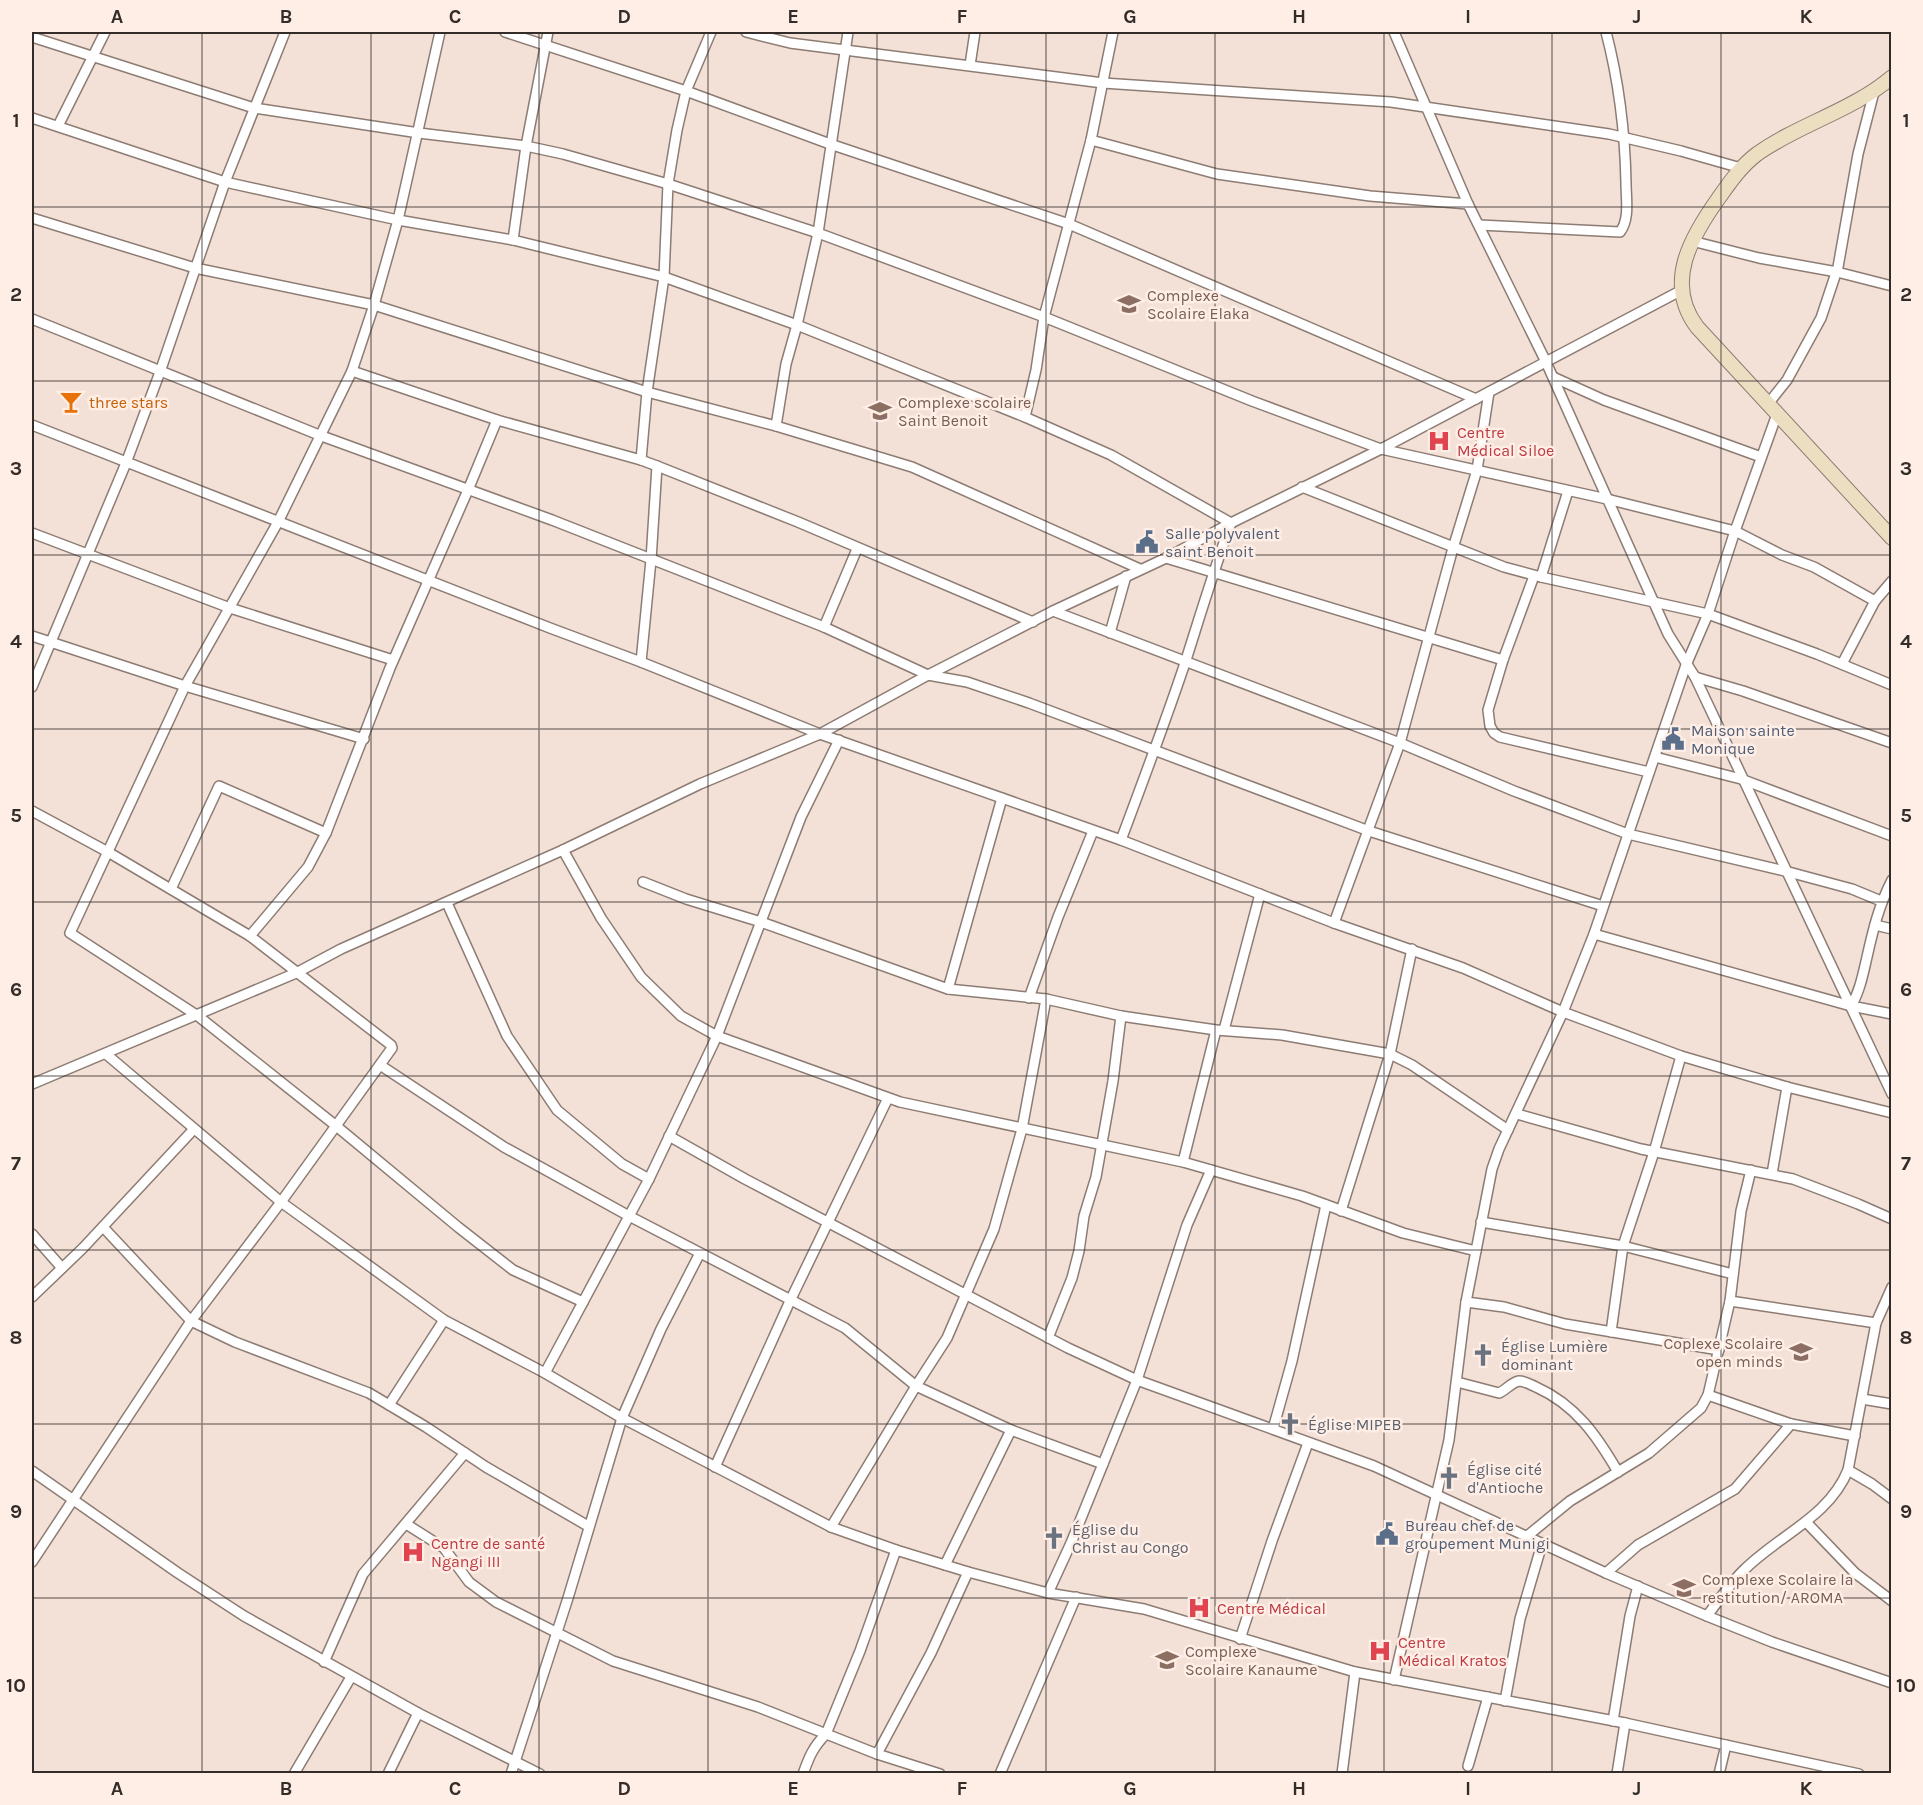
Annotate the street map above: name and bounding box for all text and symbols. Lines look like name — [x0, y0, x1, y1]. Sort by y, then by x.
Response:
text: A — [111, 5, 124, 28]
text: B — [280, 5, 292, 28]
text: C — [449, 5, 461, 28]
text: D — [617, 5, 631, 28]
text: E — [787, 5, 799, 28]
text: F — [957, 5, 968, 28]
text: G — [1123, 5, 1137, 28]
text: H — [1292, 5, 1306, 28]
text: I — [1465, 5, 1471, 28]
text: J — [1633, 5, 1641, 28]
text: K — [1799, 5, 1813, 28]
text: 1 — [12, 109, 20, 132]
text: 1 — [1902, 109, 1910, 132]
text: 2 — [10, 283, 22, 306]
text: 2 — [1900, 283, 1912, 306]
place label: Complexe Scolaire Elaka — [1147, 286, 1250, 323]
school or university icon: Complexe Scolaire Elaka — [1116, 291, 1142, 317]
bar icon: three stars — [58, 389, 84, 415]
place label: three stars — [89, 393, 168, 412]
place label: Complexe scolaire Saint Benoit — [898, 393, 1031, 430]
school or university icon: Complexe scolaire Saint Benoit — [867, 398, 893, 424]
place label: Centre Médical Siloe — [1457, 423, 1554, 460]
hospital icon: Centre Médical Siloe — [1426, 428, 1452, 454]
text: 3 — [10, 457, 22, 480]
text: 3 — [1900, 457, 1912, 480]
place label: Salle polyvalent saint Benoit — [1165, 524, 1280, 561]
public building icon: Salle polyvalent saint Benoit — [1134, 529, 1160, 555]
text: 4 — [10, 630, 22, 653]
text: 4 — [1900, 630, 1912, 653]
place label: Maison sainte Monique — [1691, 721, 1795, 758]
public building icon: Maison sainte Monique — [1660, 726, 1686, 752]
text: 5 — [10, 804, 22, 827]
text: 5 — [1900, 804, 1912, 827]
text: 6 — [10, 978, 22, 1001]
text: 6 — [1900, 978, 1912, 1001]
text: 7 — [11, 1152, 21, 1175]
text: 7 — [1901, 1152, 1911, 1175]
text: 8 — [10, 1326, 22, 1349]
text: 8 — [1900, 1326, 1912, 1349]
place label: Coplexe Scolaire open minds — [1663, 1334, 1783, 1371]
place label: Église Lumière dominant — [1501, 1337, 1608, 1374]
school or university icon: Coplexe Scolaire open minds — [1788, 1339, 1814, 1365]
church icon: Église Lumière dominant — [1470, 1342, 1496, 1368]
church icon: Église MIPEB — [1277, 1411, 1303, 1437]
place label: Église MIPEB — [1308, 1415, 1402, 1434]
place label: Église cité d'Antioche — [1467, 1460, 1543, 1497]
church icon: Église cité d'Antioche — [1436, 1465, 1462, 1491]
text: 9 — [10, 1500, 22, 1523]
text: 9 — [1900, 1500, 1912, 1523]
place label: Bureau chef de groupement Munigi — [1405, 1516, 1550, 1553]
place label: Église du Christ au Congo — [1072, 1520, 1189, 1557]
public building icon: Bureau chef de groupement Munigi — [1374, 1521, 1400, 1547]
church icon: Église du Christ au Congo — [1041, 1525, 1067, 1551]
place label: Centre de santé Ngangi III — [431, 1534, 545, 1571]
hospital icon: Centre de santé Ngangi III — [400, 1539, 426, 1565]
place label: Complexe Scolaire la restitution/ AROMA — [1702, 1570, 1854, 1607]
school or university icon: Complexe Scolaire la restitution/ AROMA — [1671, 1575, 1697, 1601]
hospital icon: Centre Médical — [1186, 1595, 1212, 1621]
place label: Centre Médical — [1217, 1599, 1326, 1618]
place label: Centre Médical Kratos — [1398, 1633, 1507, 1670]
hospital icon: Centre Médical Kratos — [1367, 1638, 1393, 1664]
place label: Complexe Scolaire Kanaume — [1185, 1642, 1317, 1679]
school or university icon: Complexe Scolaire Kanaume — [1154, 1647, 1180, 1673]
text: 10 — [6, 1674, 26, 1697]
text: 10 — [1896, 1674, 1916, 1697]
text: A — [111, 1777, 124, 1800]
text: B — [280, 1777, 292, 1800]
text: C — [449, 1777, 461, 1800]
text: D — [617, 1777, 631, 1800]
text: E — [787, 1777, 799, 1800]
text: F — [957, 1777, 968, 1800]
text: G — [1123, 1777, 1137, 1800]
text: H — [1292, 1777, 1306, 1800]
text: I — [1465, 1777, 1471, 1800]
text: J — [1633, 1777, 1641, 1800]
text: K — [1799, 1777, 1813, 1800]

